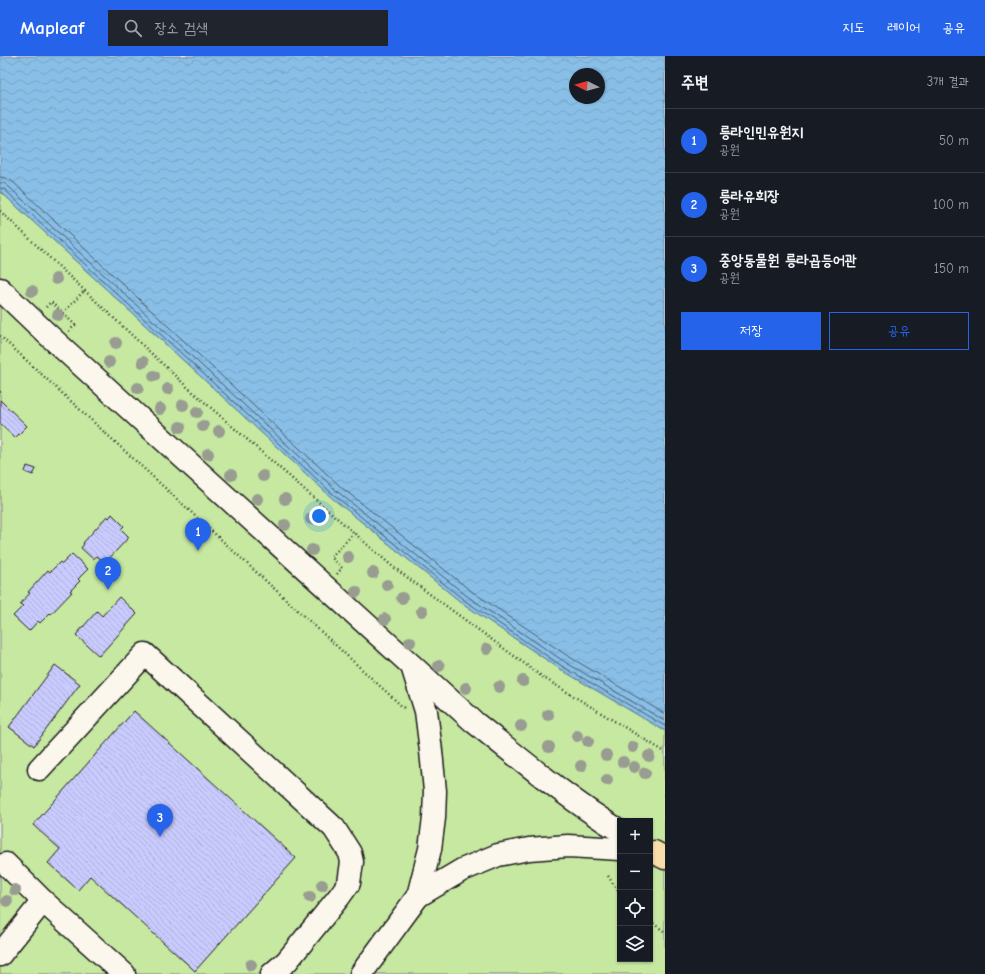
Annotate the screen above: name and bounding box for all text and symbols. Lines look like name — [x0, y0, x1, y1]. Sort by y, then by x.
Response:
search box — [108, 10, 388, 46]
text: Mapleaf — [20, 17, 84, 39]
icon: search — [122, 17, 144, 39]
text: 장소 검색 — [154, 19, 208, 37]
text: 지도 — [842, 19, 865, 36]
text: 레이어 — [887, 19, 920, 36]
text: 공유 — [942, 19, 965, 36]
north arrow — [569, 68, 605, 104]
text: 주변 — [681, 73, 708, 92]
text: 3개 결과 — [927, 74, 969, 89]
text: 릉라인민유원지 — [719, 123, 804, 141]
text: 1 — [691, 133, 697, 148]
text: 50 m — [939, 133, 969, 148]
text: 공원 — [719, 142, 740, 157]
text: 릉라유희장 — [719, 187, 779, 205]
text: 2 — [691, 197, 697, 212]
text: 100 m — [933, 197, 969, 212]
text: 공원 — [719, 206, 740, 221]
text: 중앙동물원 릉라곱등어관 — [719, 251, 857, 269]
text: 3 — [691, 261, 697, 276]
text: 150 m — [934, 261, 969, 276]
text: 공원 — [719, 270, 740, 285]
button: 저장 — [681, 312, 821, 350]
button: 공유 — [829, 312, 969, 350]
your location — [309, 506, 329, 526]
pin: 1 — [185, 518, 211, 551]
pin: 2 — [95, 557, 121, 590]
pin: 3 — [147, 804, 173, 837]
map controls — [617, 818, 653, 962]
button: + — [617, 818, 653, 854]
button: − — [617, 854, 653, 890]
button: locate — [617, 890, 653, 926]
button: layers — [617, 926, 653, 962]

